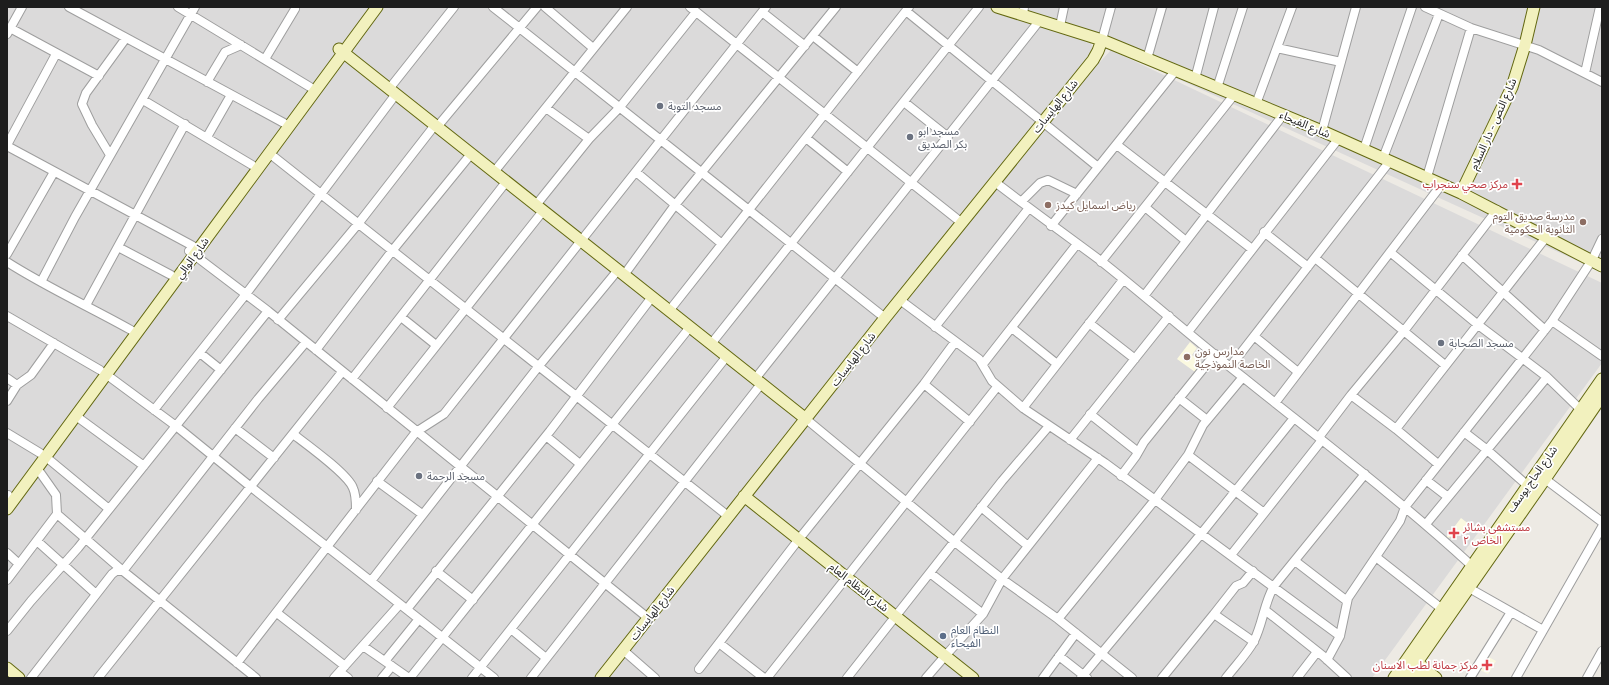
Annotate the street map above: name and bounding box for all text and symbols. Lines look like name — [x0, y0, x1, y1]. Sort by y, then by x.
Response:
street label: شارع الهايسات — [1029, 76, 1082, 136]
street label: شارع النص - دار السلام — [1466, 76, 1521, 172]
place label: مسجد التوبة — [668, 99, 722, 113]
marker: مسجد التوبة — [655, 101, 665, 111]
street label: شارع الفيحاء — [1277, 107, 1333, 142]
place label: مسجد ابو بكر الصديق — [918, 124, 967, 151]
marker: مسجد ابو بكر الصديق — [905, 132, 915, 142]
place label: مركز صحي سنجراب — [1422, 177, 1508, 194]
marker: مركز صحي سنجراب — [1511, 178, 1523, 190]
place label: رياض اسمايل كيدز — [1055, 198, 1136, 212]
marker: رياض اسمايل كيدز — [1043, 200, 1053, 210]
place label: مدرسة صديق التوم الثانوية الحكومية — [1493, 209, 1575, 236]
marker: مدرسة صديق التوم الثانوية الحكومية — [1578, 217, 1588, 227]
street label: شارع الوالي — [172, 234, 214, 283]
street label: شارع الهايسات — [827, 329, 880, 390]
place label: مسجد الصحابة — [1449, 336, 1514, 350]
marker: مسجد الصحابة — [1436, 338, 1446, 348]
place label: مدارس نون الخاصة النموذجية — [1195, 344, 1270, 371]
marker: مدارس نون الخاصة النموذجية — [1182, 352, 1192, 362]
street label: شارع الحاج يوسف — [1504, 443, 1561, 516]
place label: مسجد الرحمة — [427, 469, 485, 483]
marker: مسجد الرحمة — [414, 471, 424, 481]
place label: مستشفى بشائر الخاص ٢ — [1462, 520, 1531, 546]
marker: مستشفى بشائر الخاص ٢ — [1448, 527, 1460, 539]
street label: شارع النظام العام — [826, 559, 892, 616]
street label: شارع الهايسات — [626, 583, 679, 644]
place label: النظام العام الفيحاء — [951, 623, 999, 650]
marker: النظام العام الفيحاء — [938, 631, 948, 641]
place label: مركز جمانة لطب الاسنان — [1373, 658, 1478, 672]
marker: مركز جمانة لطب الاسنان — [1481, 659, 1493, 671]

